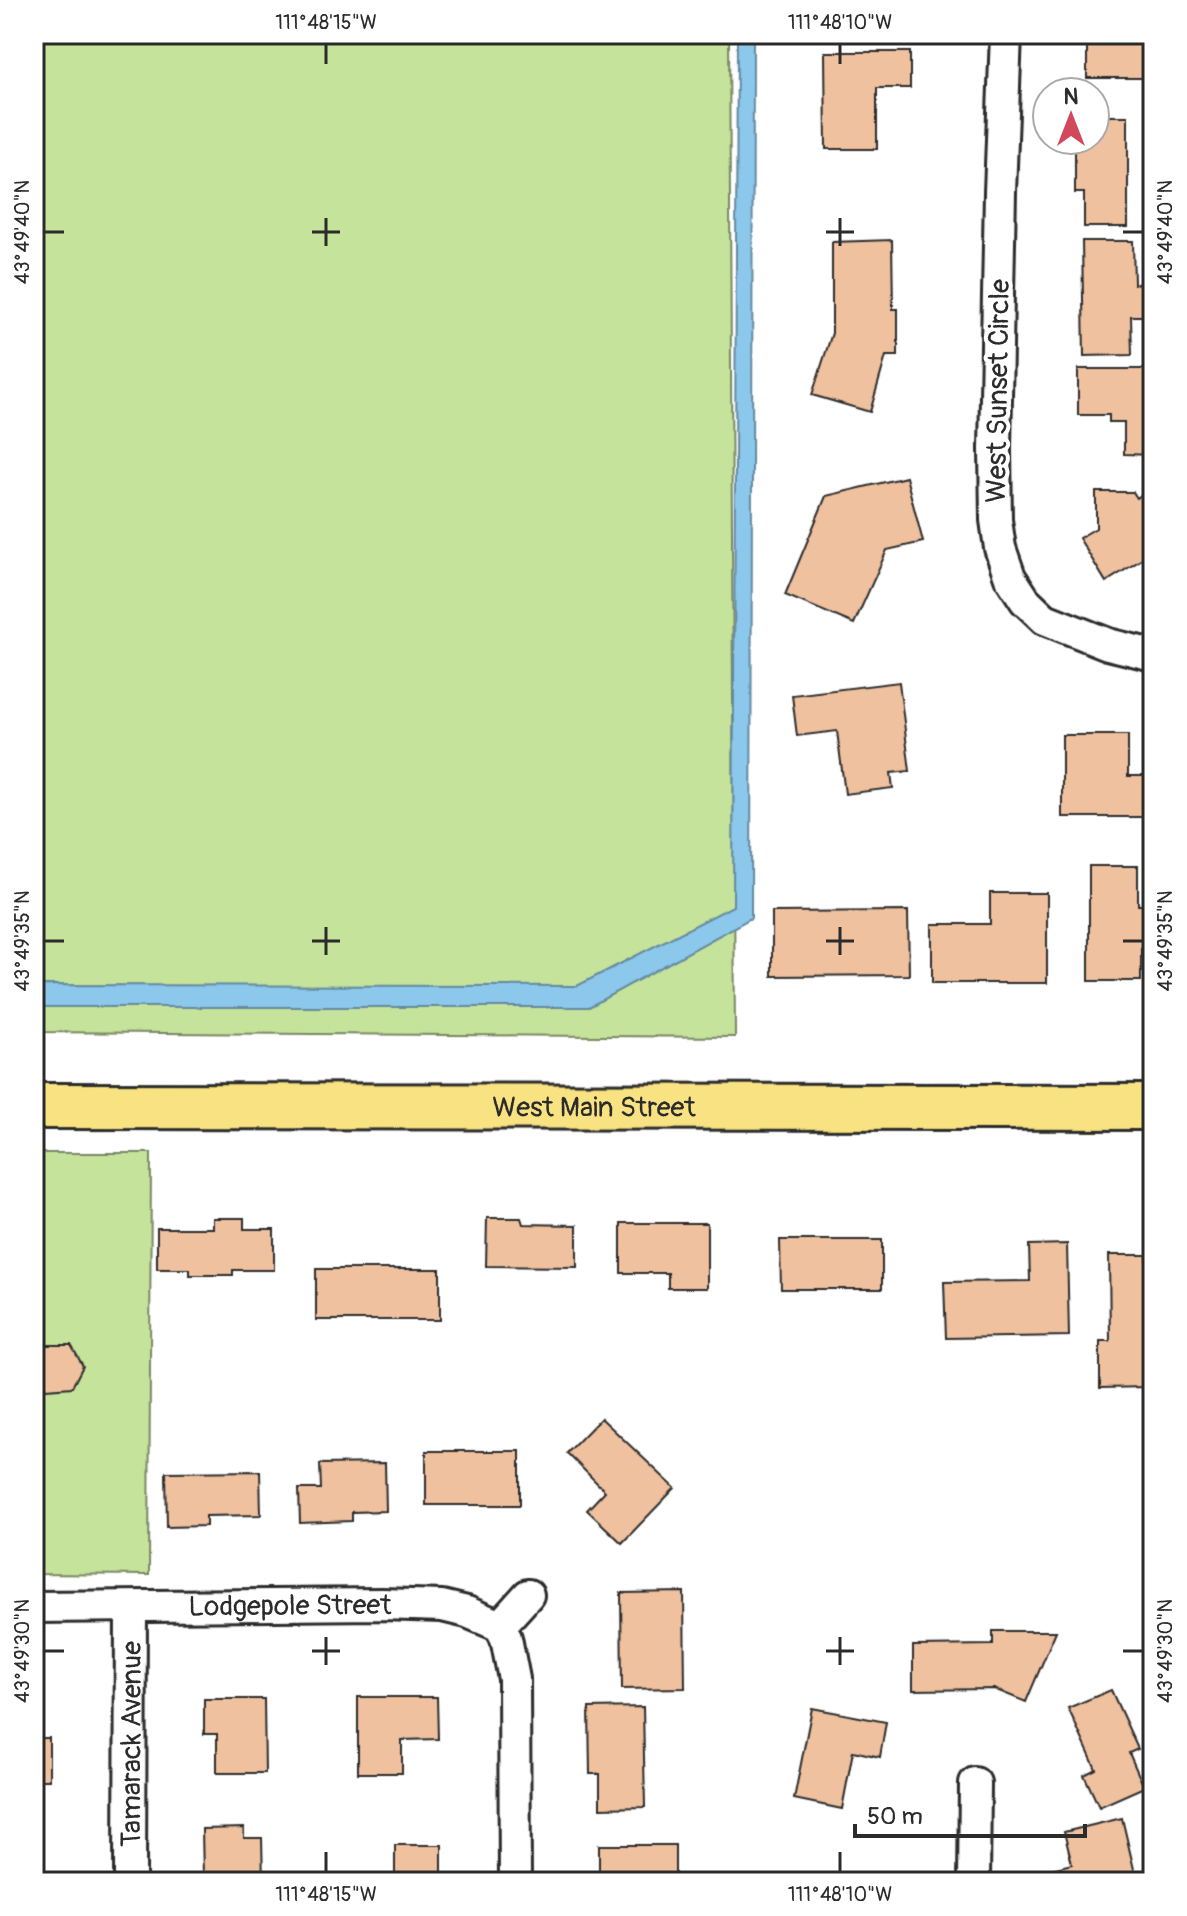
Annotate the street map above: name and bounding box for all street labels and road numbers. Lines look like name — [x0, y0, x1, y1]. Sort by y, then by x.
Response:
street label: West Sunset Circle — [979, 279, 1018, 503]
street label: West Main Street — [492, 1090, 696, 1126]
street label: Lodgepole Street — [188, 1588, 393, 1625]
street label: Tamarack Avenue — [114, 1641, 150, 1847]

